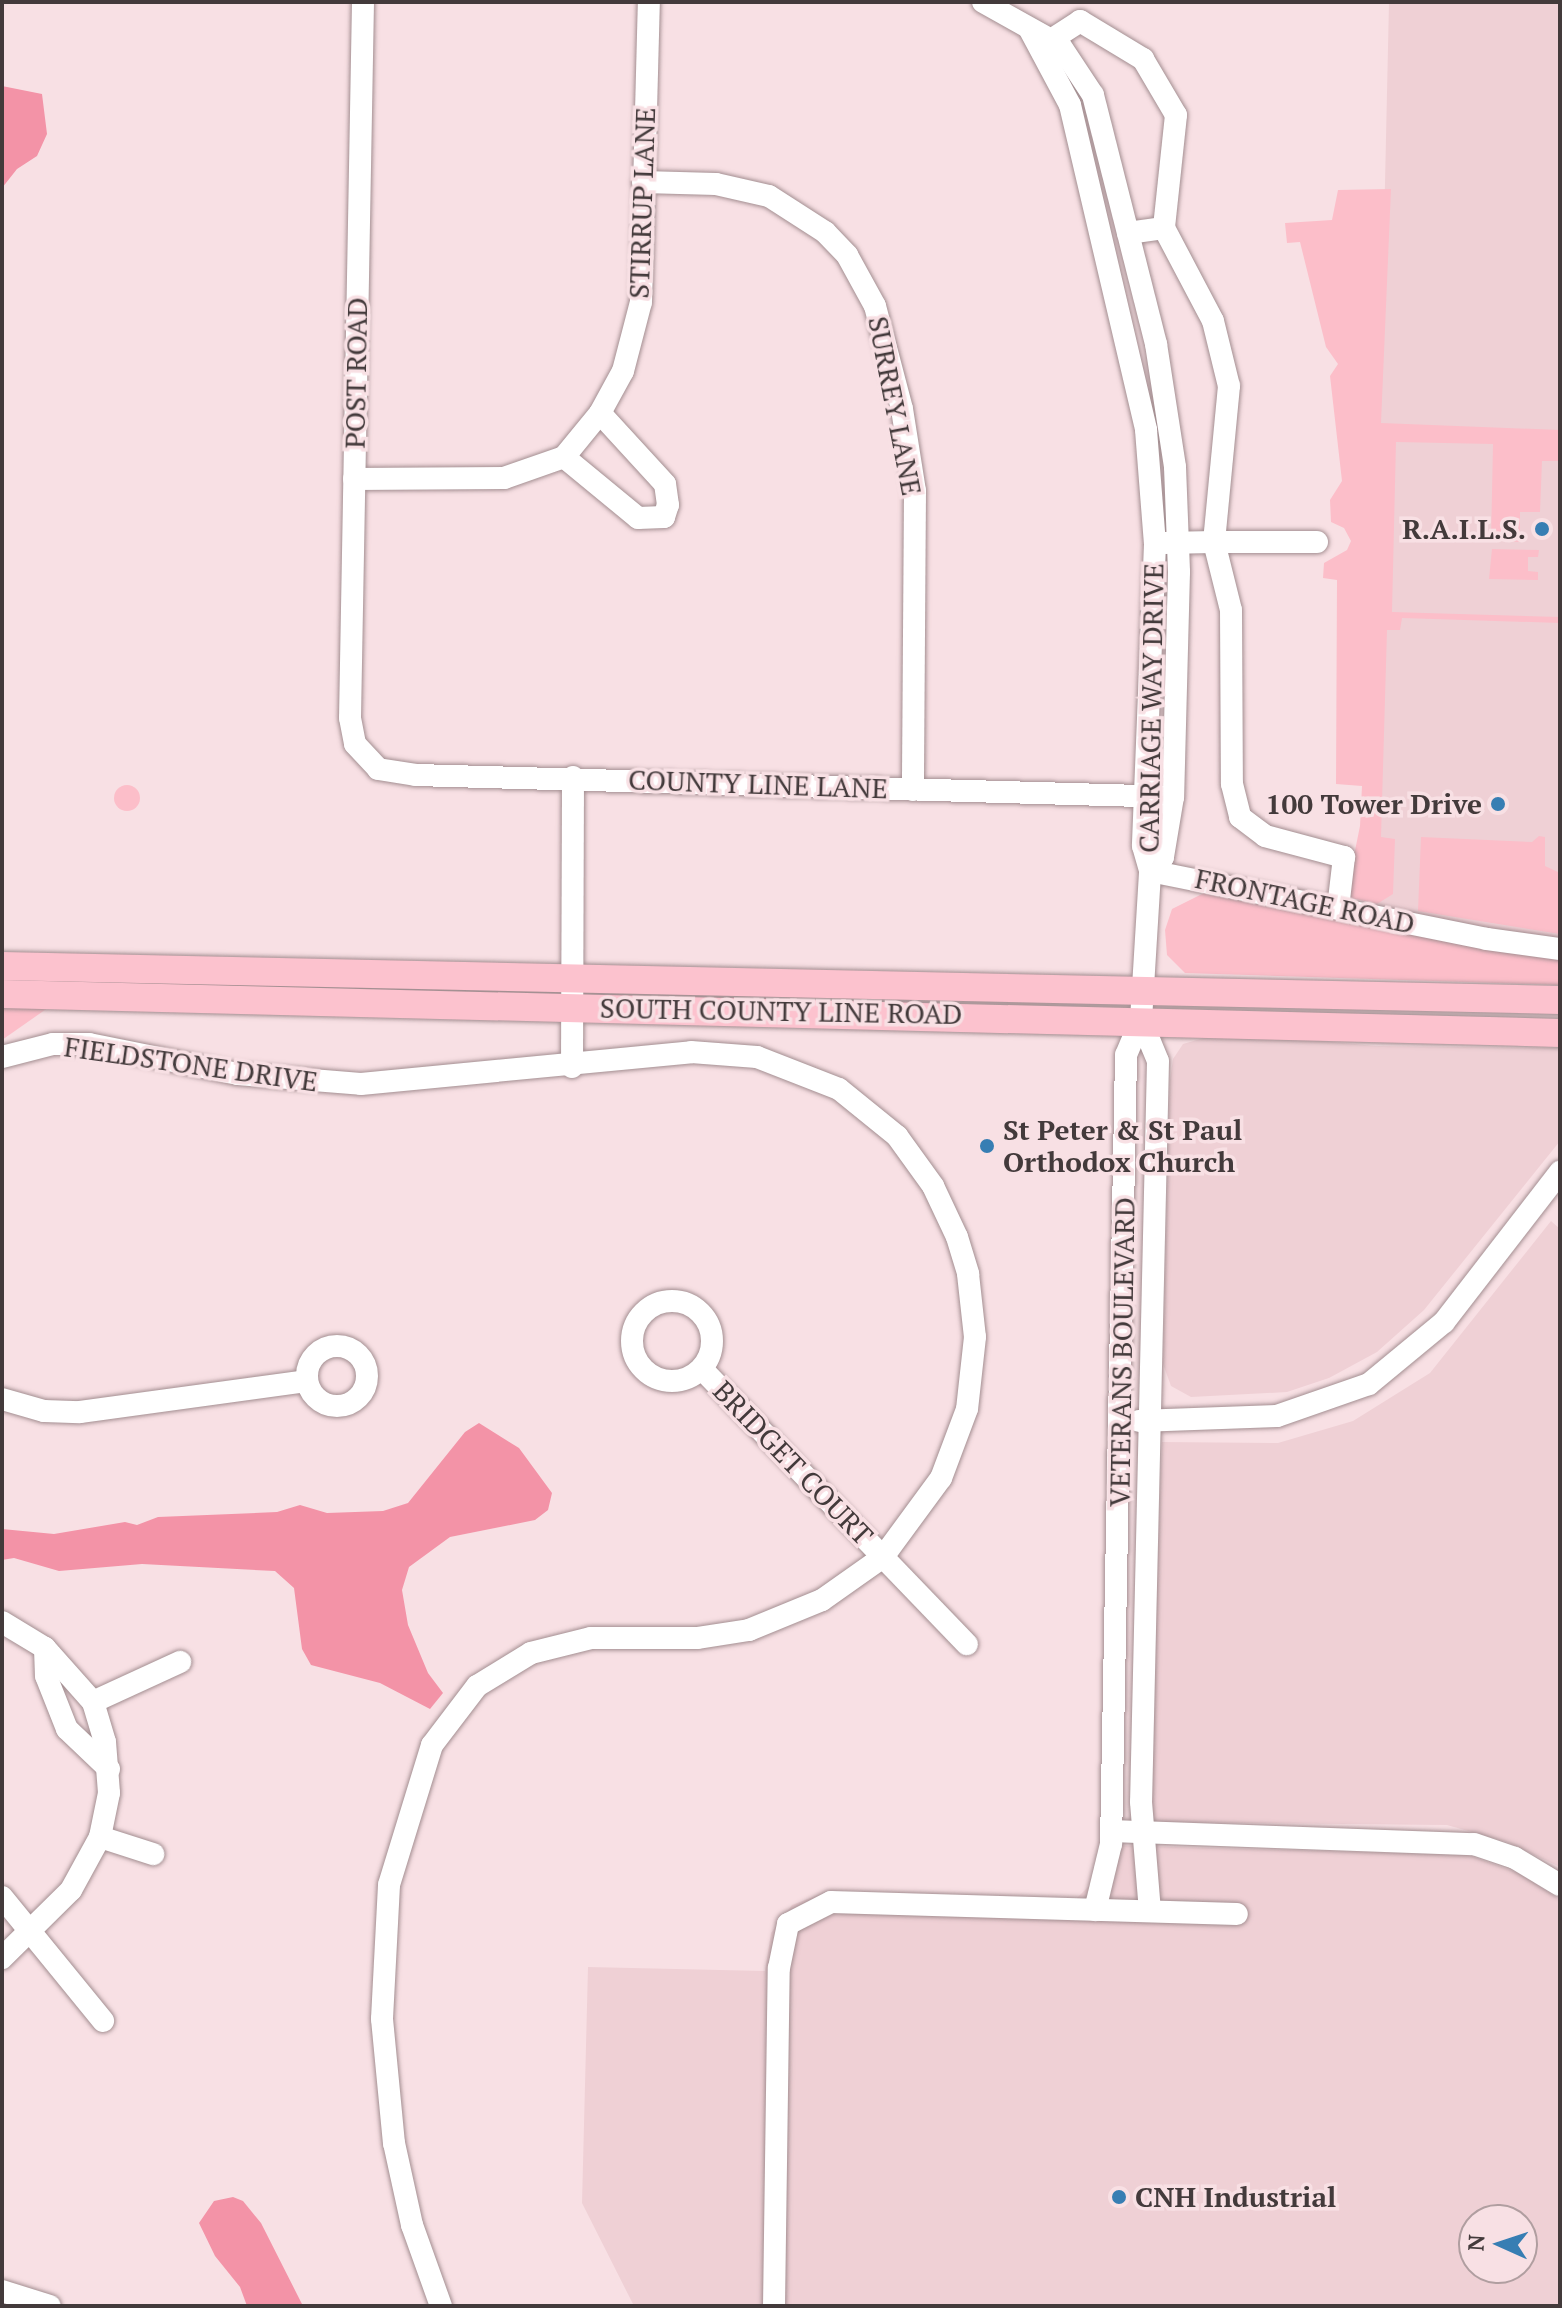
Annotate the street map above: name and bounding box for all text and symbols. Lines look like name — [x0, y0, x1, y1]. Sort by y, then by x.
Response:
street label: STIRRUP LANE — [622, 107, 662, 299]
street label: POST ROAD — [338, 297, 374, 449]
street label: SURREY LANE — [861, 314, 929, 498]
place label: R.A.I.L.S. — [1402, 512, 1526, 546]
marker: R.A.I.L.S. — [1533, 520, 1551, 538]
street label: CARRIAGE WAY DRIVE — [1132, 563, 1170, 853]
street label: COUNTY LINE LANE — [628, 763, 888, 805]
place label: 100 Tower Drive — [1266, 787, 1482, 821]
marker: 100 Tower Drive — [1489, 795, 1507, 813]
street label: FRONTAGE ROAD — [1192, 861, 1418, 941]
street label: SOUTH COUNTY LINE ROAD — [599, 991, 963, 1031]
street label: FIELDSTONE DRIVE — [62, 1030, 320, 1098]
place label: St Peter & St Paul Orthodox Church — [1003, 1113, 1242, 1179]
marker: St Peter & St Paul Orthodox Church — [978, 1137, 996, 1155]
street label: VETERANS BOULEVARD — [1102, 1197, 1142, 1507]
street label: BRIDGET COURT — [706, 1374, 880, 1552]
place label: CNH Industrial — [1135, 2180, 1336, 2214]
marker: CNH Industrial — [1110, 2188, 1128, 2206]
north arrow — [1458, 2204, 1538, 2284]
text: N — [1461, 2234, 1490, 2252]

